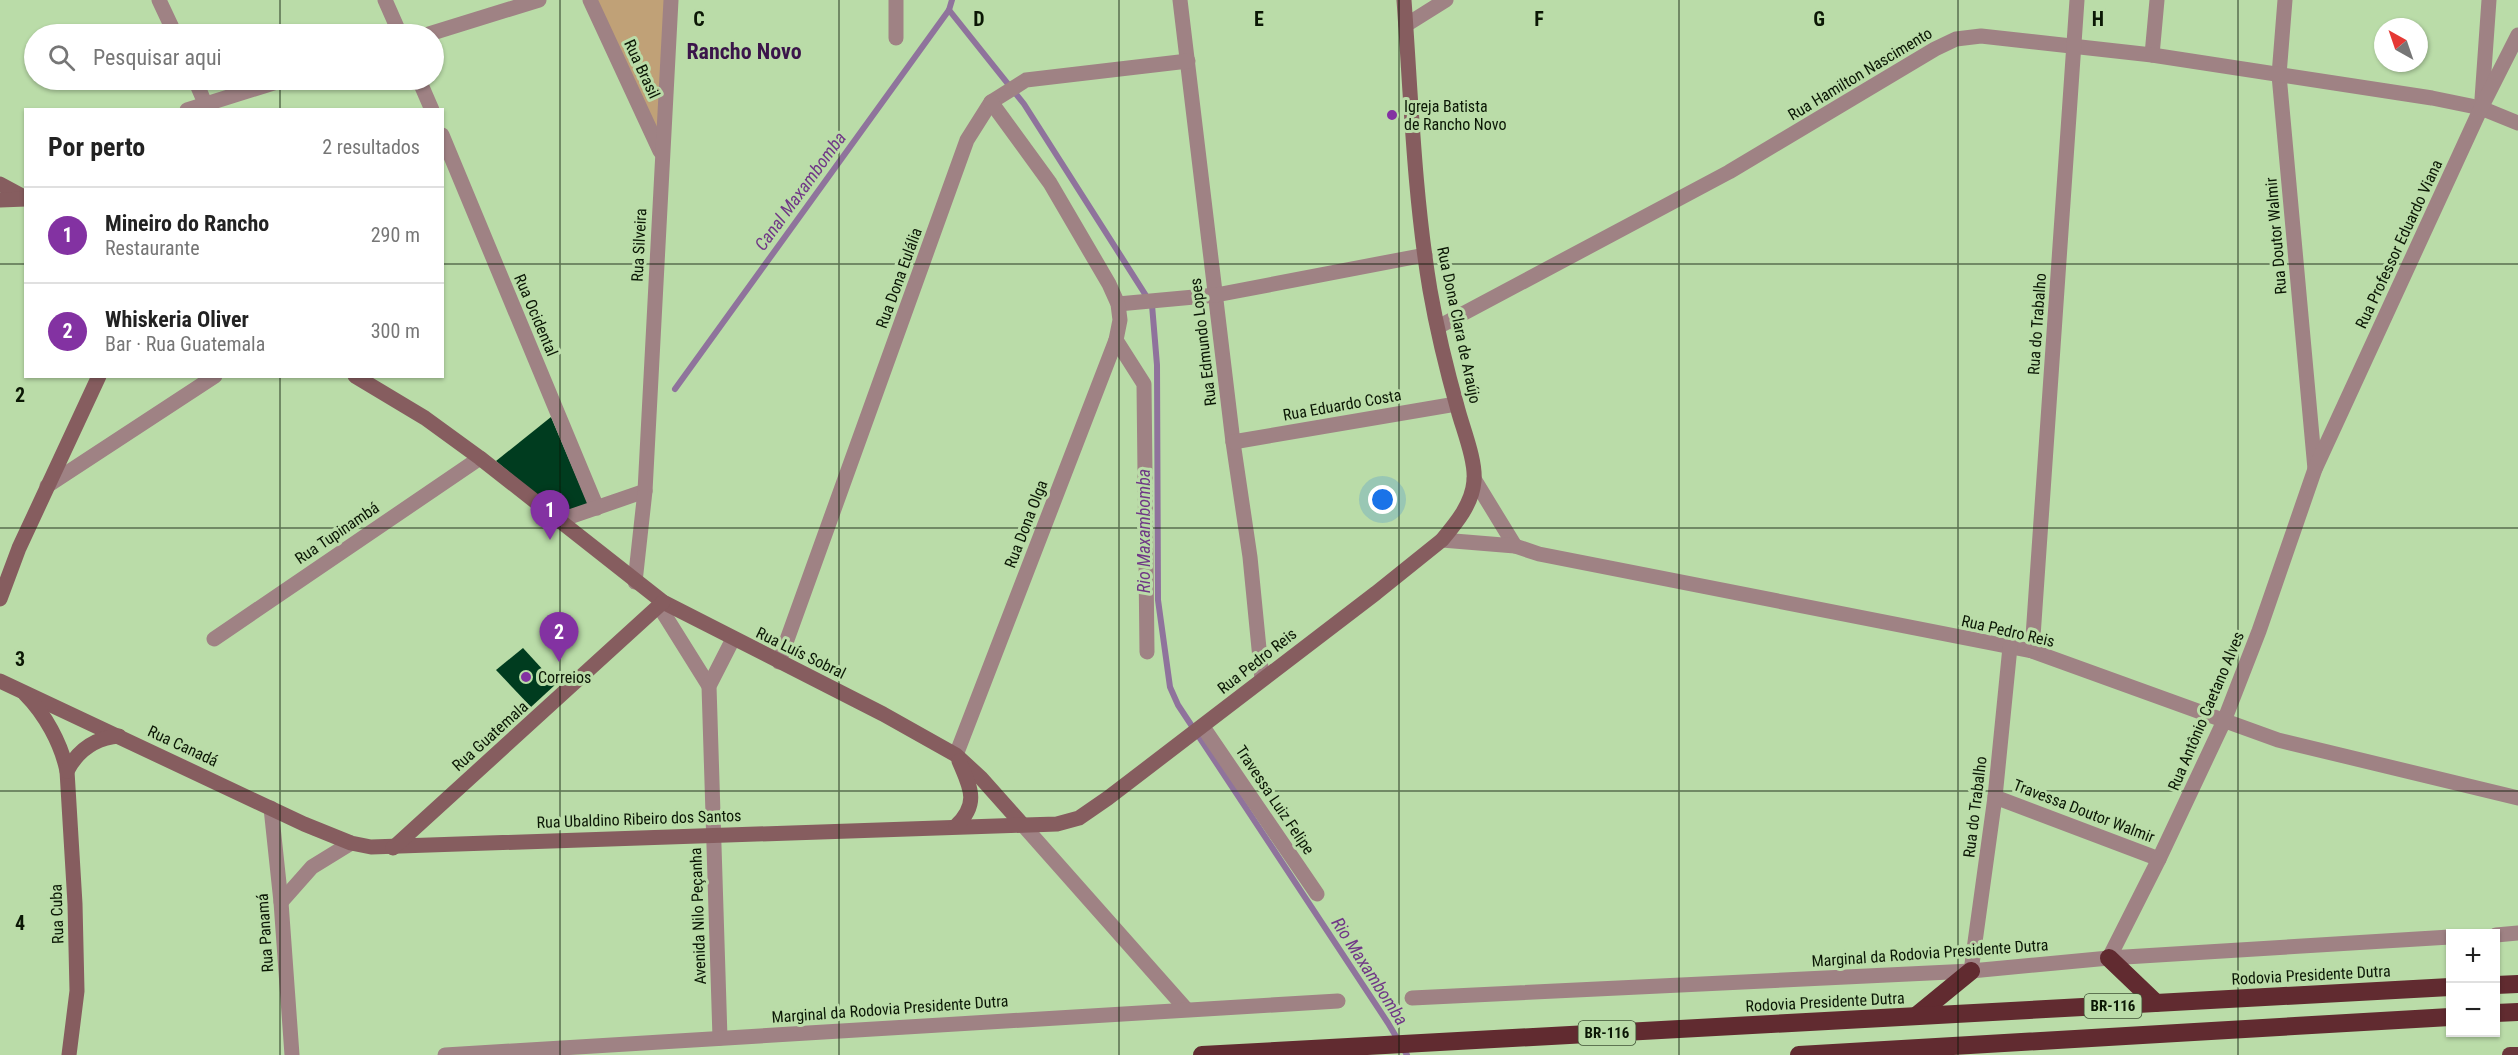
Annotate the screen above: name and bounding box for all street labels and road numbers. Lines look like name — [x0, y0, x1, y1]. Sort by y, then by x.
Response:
street label: Rua Hamilton Nascimento — [1785, 24, 1935, 124]
street label: Rua Brasil — [620, 36, 664, 102]
street label: Rua Professor Eduardo Viana — [2352, 157, 2446, 331]
street label: Rua Doutor Walmir — [2261, 177, 2291, 295]
street label: Rua Silveira — [628, 208, 650, 282]
street label: Rua Dona Eulália — [872, 225, 926, 331]
street label: Rua Dona Clara de Araújo — [1433, 245, 1485, 405]
street label: Rua Ocidental — [510, 271, 562, 359]
street label: Rua do Trabalho — [2024, 273, 2050, 375]
street label: Rua Edmundo Lopes — [1186, 277, 1220, 407]
street label: Rua Eduardo Costa — [1281, 385, 1403, 425]
street label: Rua Dona Olga — [1001, 477, 1051, 571]
street label: Rua Tupinambá — [291, 498, 383, 568]
street label: Rua Pedro Reis — [1960, 611, 2056, 651]
street label: Rua Luís Sobral — [753, 623, 849, 683]
street label: Rua Pedro Reis — [1214, 624, 1300, 698]
street label: Rua Antônio Caetano Alves — [2164, 629, 2248, 793]
street label: Rua Guatemala — [448, 697, 532, 775]
street label: Rua Canadá — [145, 721, 221, 771]
street label: Travessa Luiz Felipe — [1232, 742, 1318, 858]
street label: Rua do Trabalho — [1959, 755, 1991, 859]
street label: Travessa Doutor Walmir — [2011, 775, 2158, 847]
street label: Rua Ubaldino Ribeiro dos Santos — [536, 806, 742, 832]
street label: Avenida Nilo Peçanha — [686, 847, 710, 985]
street label: Rua Cuba — [46, 884, 68, 944]
street label: Rua Panamá — [253, 893, 277, 973]
street label: Marginal da Rodovia Presidente Dutra — [1811, 935, 2049, 971]
street label: Rodovia Presidente Dutra — [2231, 961, 2391, 989]
street label: Rodovia Presidente Dutra — [1745, 988, 1905, 1016]
street label: Marginal da Rodovia Presidente Dutra — [771, 991, 1009, 1027]
road number: BR-116 — [2084, 994, 2142, 1018]
road number: BR-116 — [1578, 1021, 1636, 1045]

